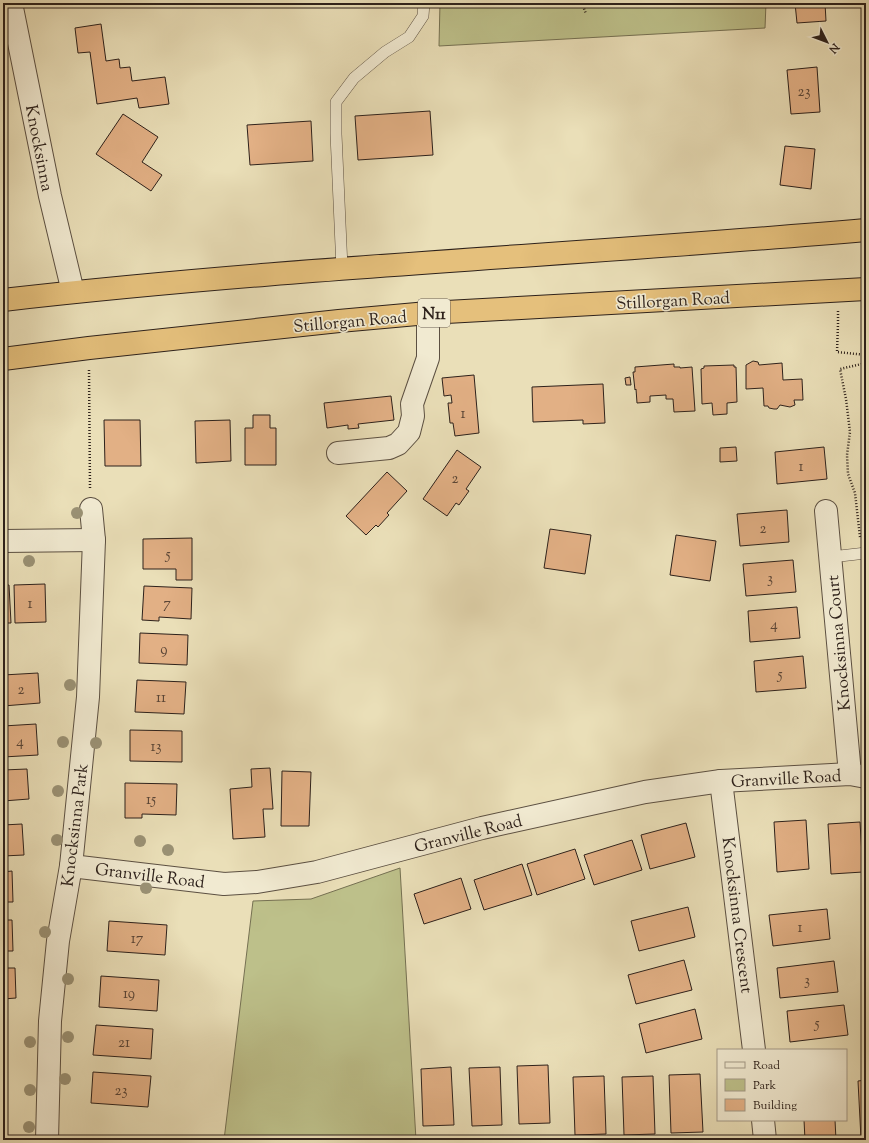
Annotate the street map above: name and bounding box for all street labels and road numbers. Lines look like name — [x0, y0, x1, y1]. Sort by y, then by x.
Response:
street label: Knocksinna — [18, 103, 58, 194]
street label: Stillorgan Road — [616, 287, 731, 317]
road number: N11 — [418, 299, 450, 327]
street label: Stillorgan Road — [292, 306, 408, 340]
street label: Knocksinna Court — [822, 574, 858, 712]
street label: Knocksinna Park — [57, 762, 95, 888]
street label: Granville Road — [730, 765, 842, 795]
street label: Granville Road — [412, 810, 525, 860]
street label: Knocksinna Crescent — [715, 836, 758, 995]
street label: Granville Road — [93, 858, 206, 896]

